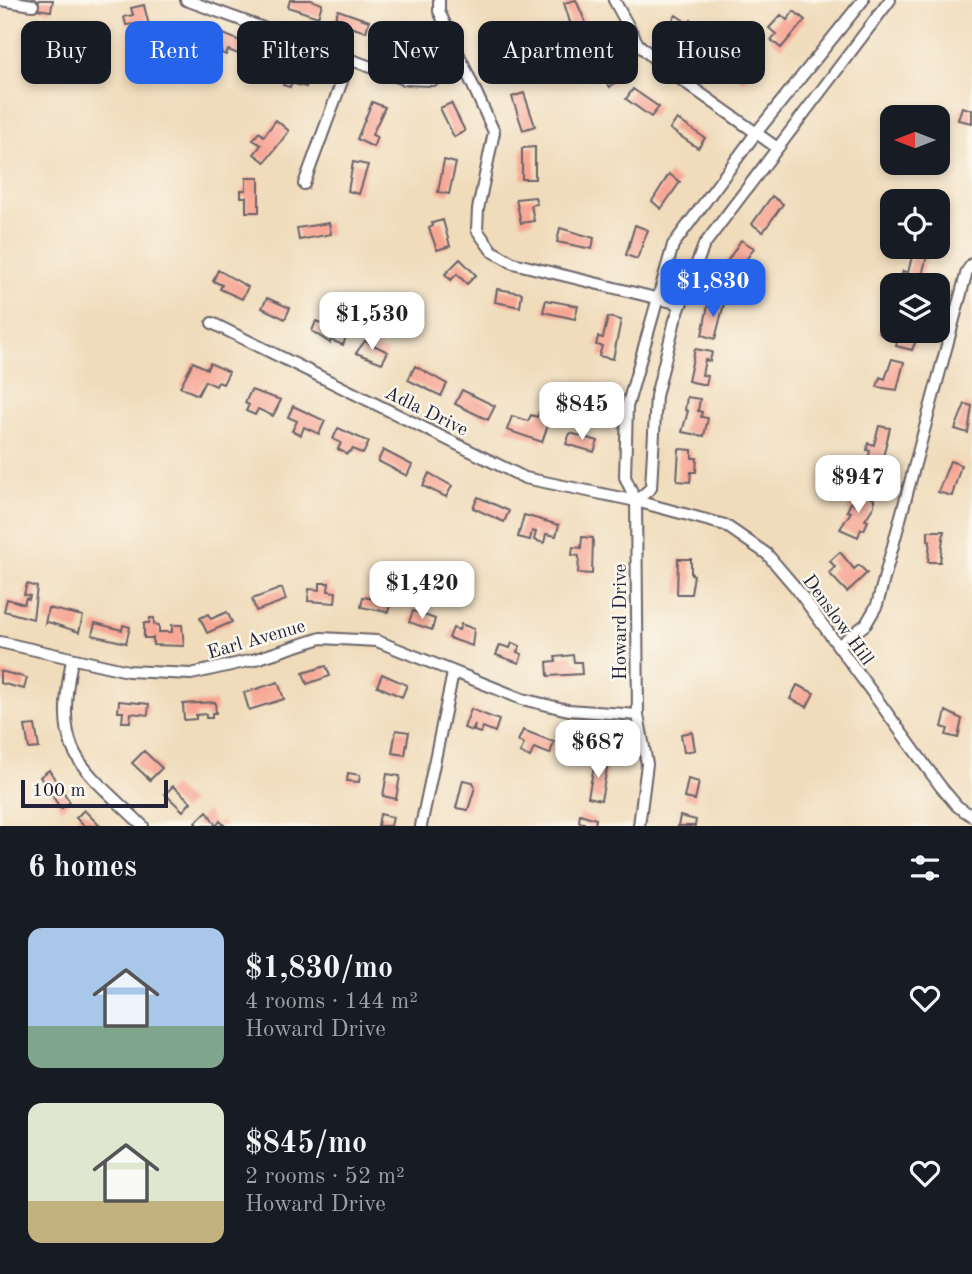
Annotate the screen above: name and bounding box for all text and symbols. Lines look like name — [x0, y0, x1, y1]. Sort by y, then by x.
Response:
chip: Buy — [21, 21, 111, 84]
chip: Rent — [125, 21, 223, 84]
chip: Filters — [237, 21, 354, 84]
chip: New — [368, 21, 464, 84]
chip: Apartment — [478, 21, 638, 84]
chip: House — [652, 21, 765, 84]
north arrow — [880, 105, 950, 175]
map controls — [880, 105, 950, 343]
button: locate — [880, 189, 950, 259]
pin: $1,830 — [656, 260, 770, 319]
text: $1,830 — [676, 270, 750, 293]
button: layers — [880, 273, 950, 343]
pin: $1,530 — [315, 292, 429, 352]
text: $1,530 — [335, 303, 409, 326]
pin: $845 — [541, 382, 623, 442]
street label: Adla Drive — [381, 384, 470, 440]
text: $845 — [555, 393, 609, 416]
pin: $947 — [817, 456, 899, 515]
text: $947 — [831, 466, 885, 489]
pin: $1,420 — [365, 562, 479, 621]
street label: Howard Drive — [612, 564, 631, 680]
text: $1,420 — [385, 572, 459, 595]
street label: Denslow Hill — [798, 572, 876, 669]
street label: Earl Avenue — [205, 617, 308, 663]
pin: $687 — [557, 720, 639, 780]
text: $687 — [571, 731, 625, 754]
scale bar — [21, 777, 168, 809]
text: 100 m — [32, 782, 85, 801]
icon: filters — [906, 849, 944, 887]
text: 6 homes — [28, 853, 137, 883]
text: $1,830/mo — [245, 954, 393, 984]
icon: home — [84, 956, 168, 1040]
icon: heart — [906, 979, 944, 1017]
text: 4 rooms · 144 m² — [245, 990, 418, 1013]
text: Howard Drive — [245, 1018, 386, 1041]
text: $845/mo — [245, 1129, 367, 1159]
icon: home — [84, 1131, 168, 1215]
icon: heart — [906, 1154, 944, 1192]
text: 2 rooms · 52 m² — [245, 1165, 405, 1188]
text: Howard Drive — [245, 1193, 386, 1216]

